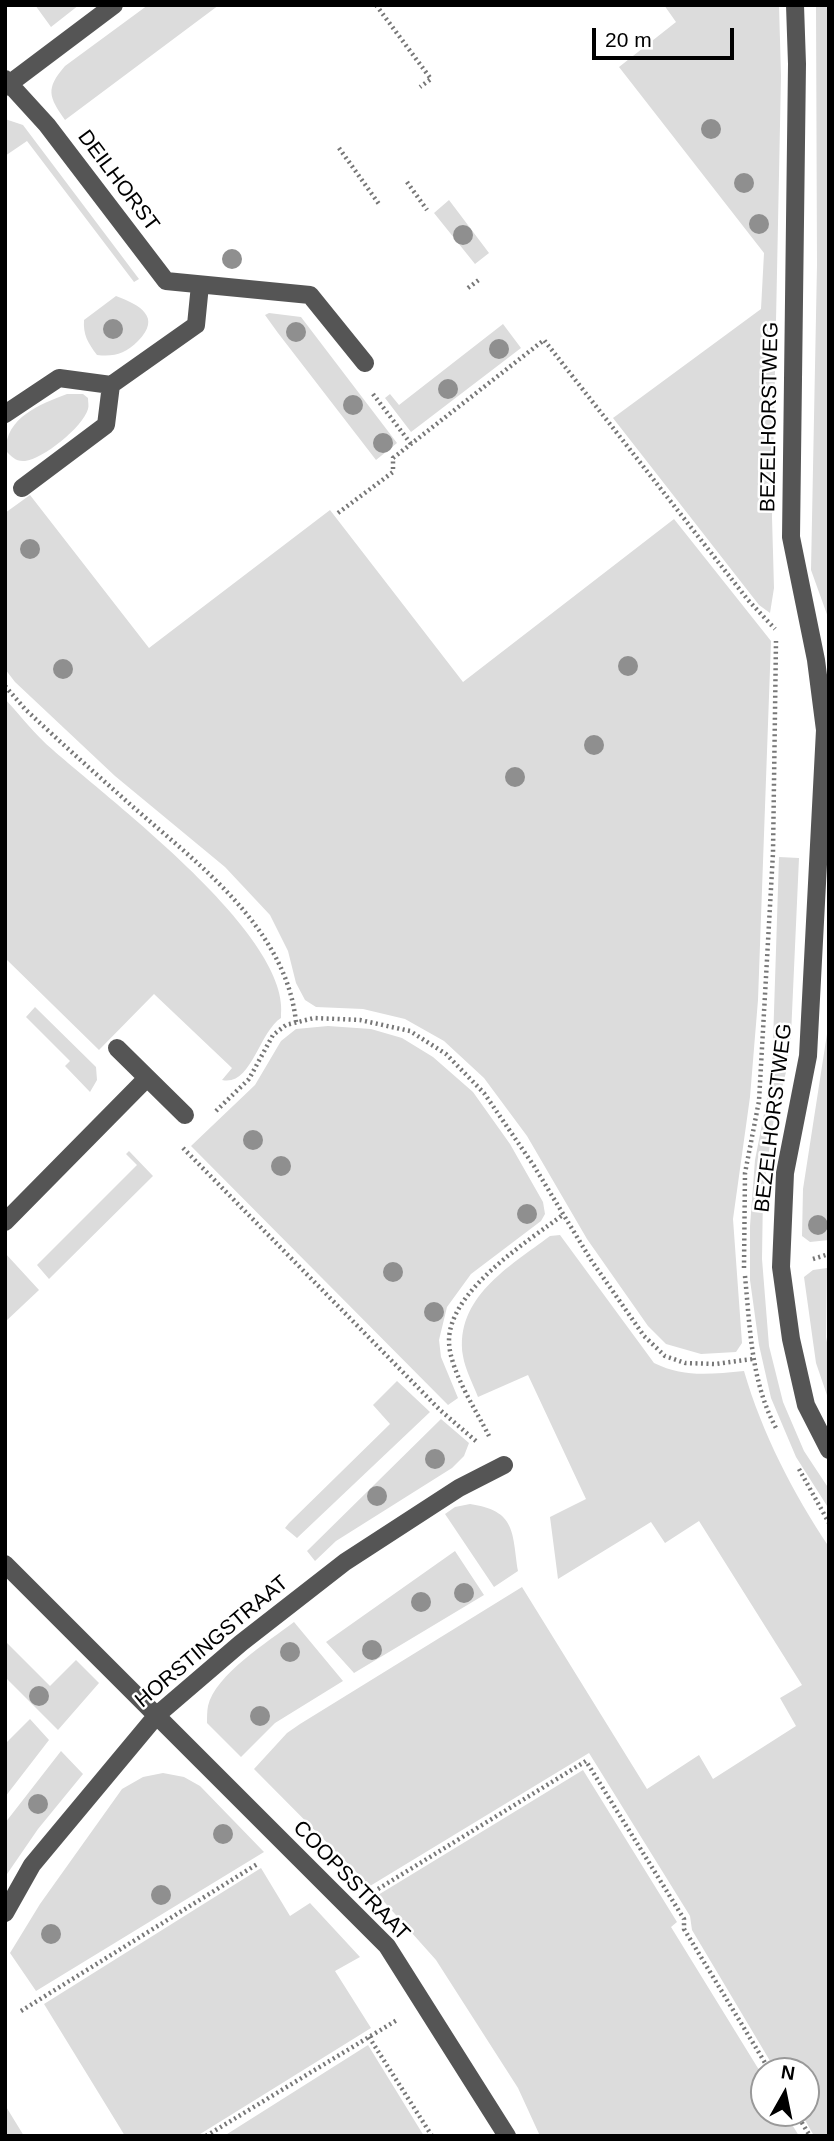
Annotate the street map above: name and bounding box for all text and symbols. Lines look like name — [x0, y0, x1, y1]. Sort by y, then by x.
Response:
scale bar — [596, 14, 738, 58]
text: 20 m — [605, 28, 652, 51]
street label: DEILHORST — [72, 125, 164, 237]
street label: BEZELHORSTWEG — [756, 322, 784, 512]
street label: BEZELHORSTWEG — [750, 1022, 798, 1214]
street label: HORSTINGSTRAAT — [130, 1571, 294, 1713]
street label: COOPSSTRAAT — [287, 1816, 415, 1946]
north arrow — [750, 2057, 820, 2127]
text: N — [780, 2061, 796, 2084]

